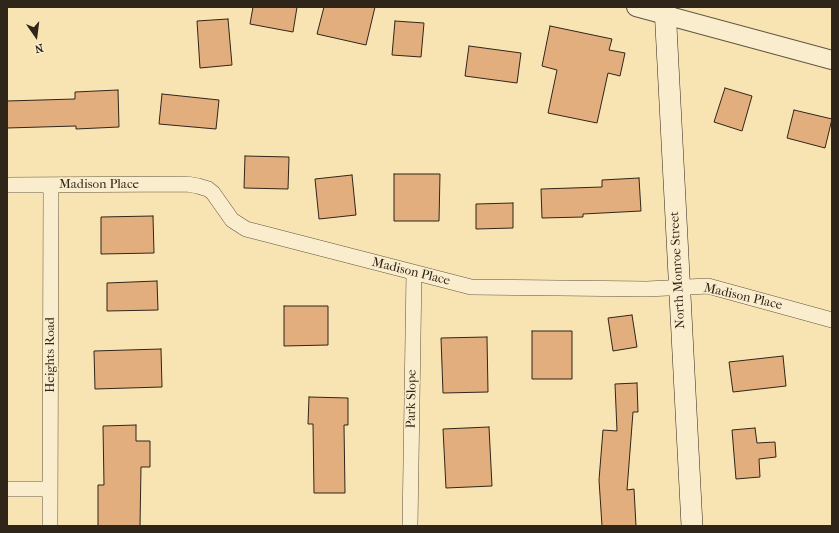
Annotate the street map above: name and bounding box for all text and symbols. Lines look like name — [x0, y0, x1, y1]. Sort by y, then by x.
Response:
north arrow — [16, 16, 56, 56]
text: N — [33, 41, 45, 55]
street label: Madison Place — [59, 177, 139, 193]
street label: North Monroe Street — [667, 211, 689, 329]
street label: Madison Place — [370, 255, 452, 289]
street label: Madison Place — [702, 280, 784, 314]
street label: Heights Road — [43, 317, 59, 393]
street label: Park Slope — [404, 369, 420, 429]

